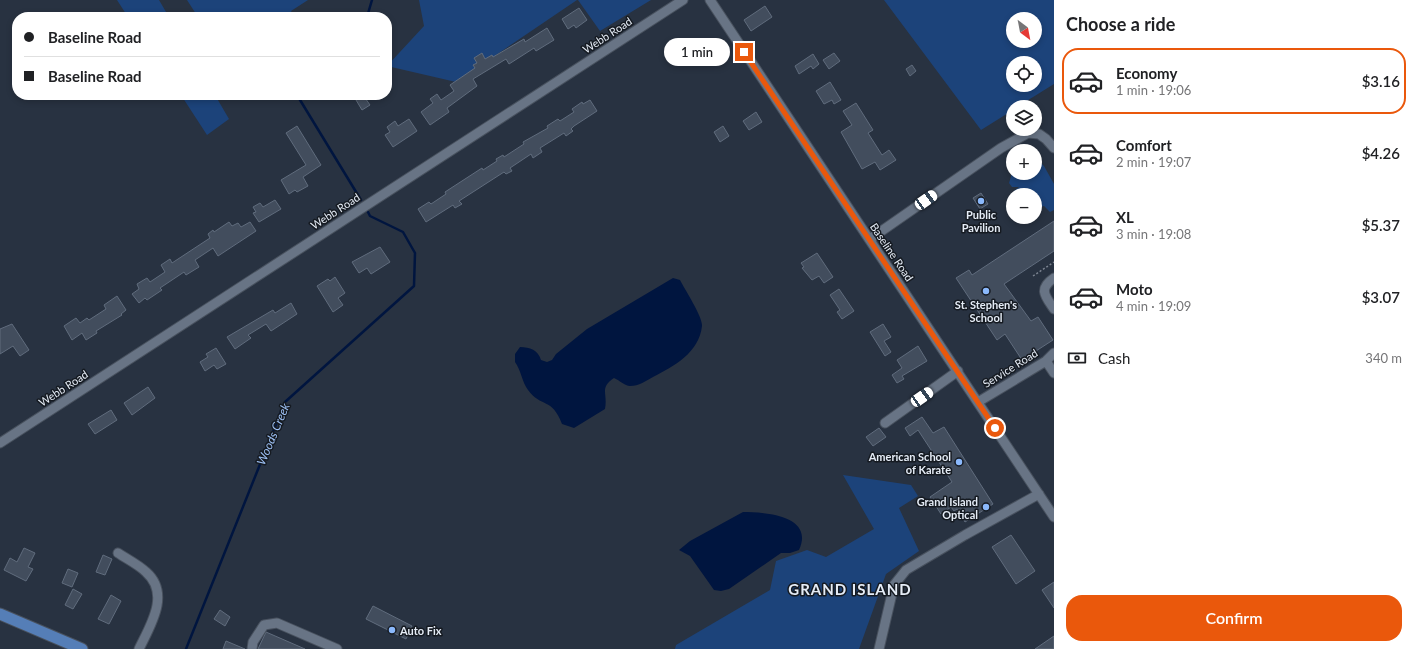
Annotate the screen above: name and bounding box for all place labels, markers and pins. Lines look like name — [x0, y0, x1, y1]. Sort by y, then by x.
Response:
marker: Public Pavilion — [976, 196, 986, 206]
place label: Public Pavilion — [962, 208, 1000, 234]
marker: St. Stephen's School — [981, 286, 991, 296]
place label: St. Stephen's School — [955, 298, 1017, 324]
place label: American School of Karate — [868, 450, 951, 476]
marker: American School of Karate — [954, 457, 964, 467]
place label: Grand Island Optical — [917, 495, 978, 521]
marker: Grand Island Optical — [981, 502, 991, 512]
place label: Auto Fix — [399, 624, 442, 637]
marker: Auto Fix — [387, 625, 397, 635]

